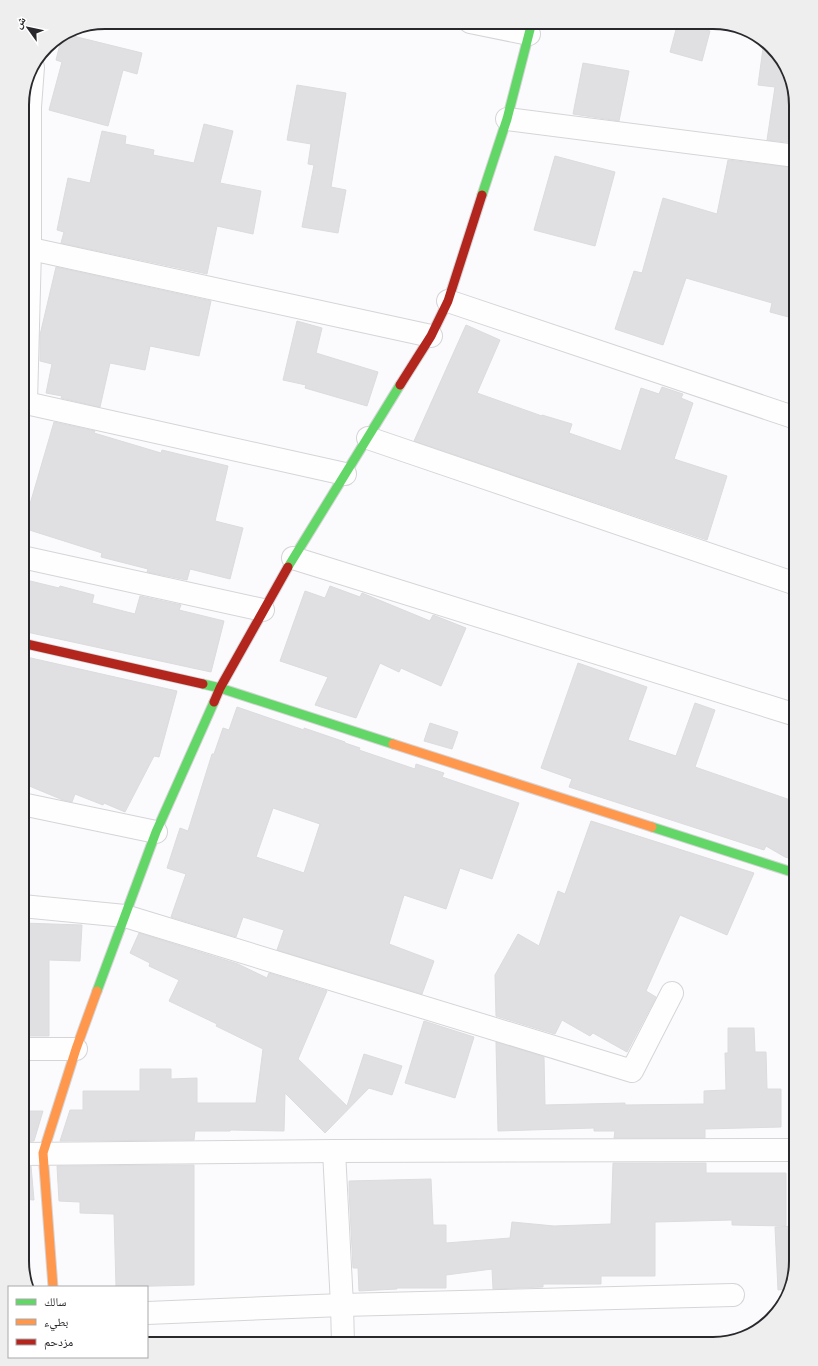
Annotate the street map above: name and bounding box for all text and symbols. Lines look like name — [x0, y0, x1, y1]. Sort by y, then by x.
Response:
north arrow — [8, 8, 48, 48]
text: ش — [10, 13, 30, 32]
legend — [8, 1286, 148, 1358]
text: سالك — [44, 1292, 66, 1311]
text: بطيء — [44, 1312, 68, 1332]
text: مزدحم — [44, 1332, 73, 1351]

